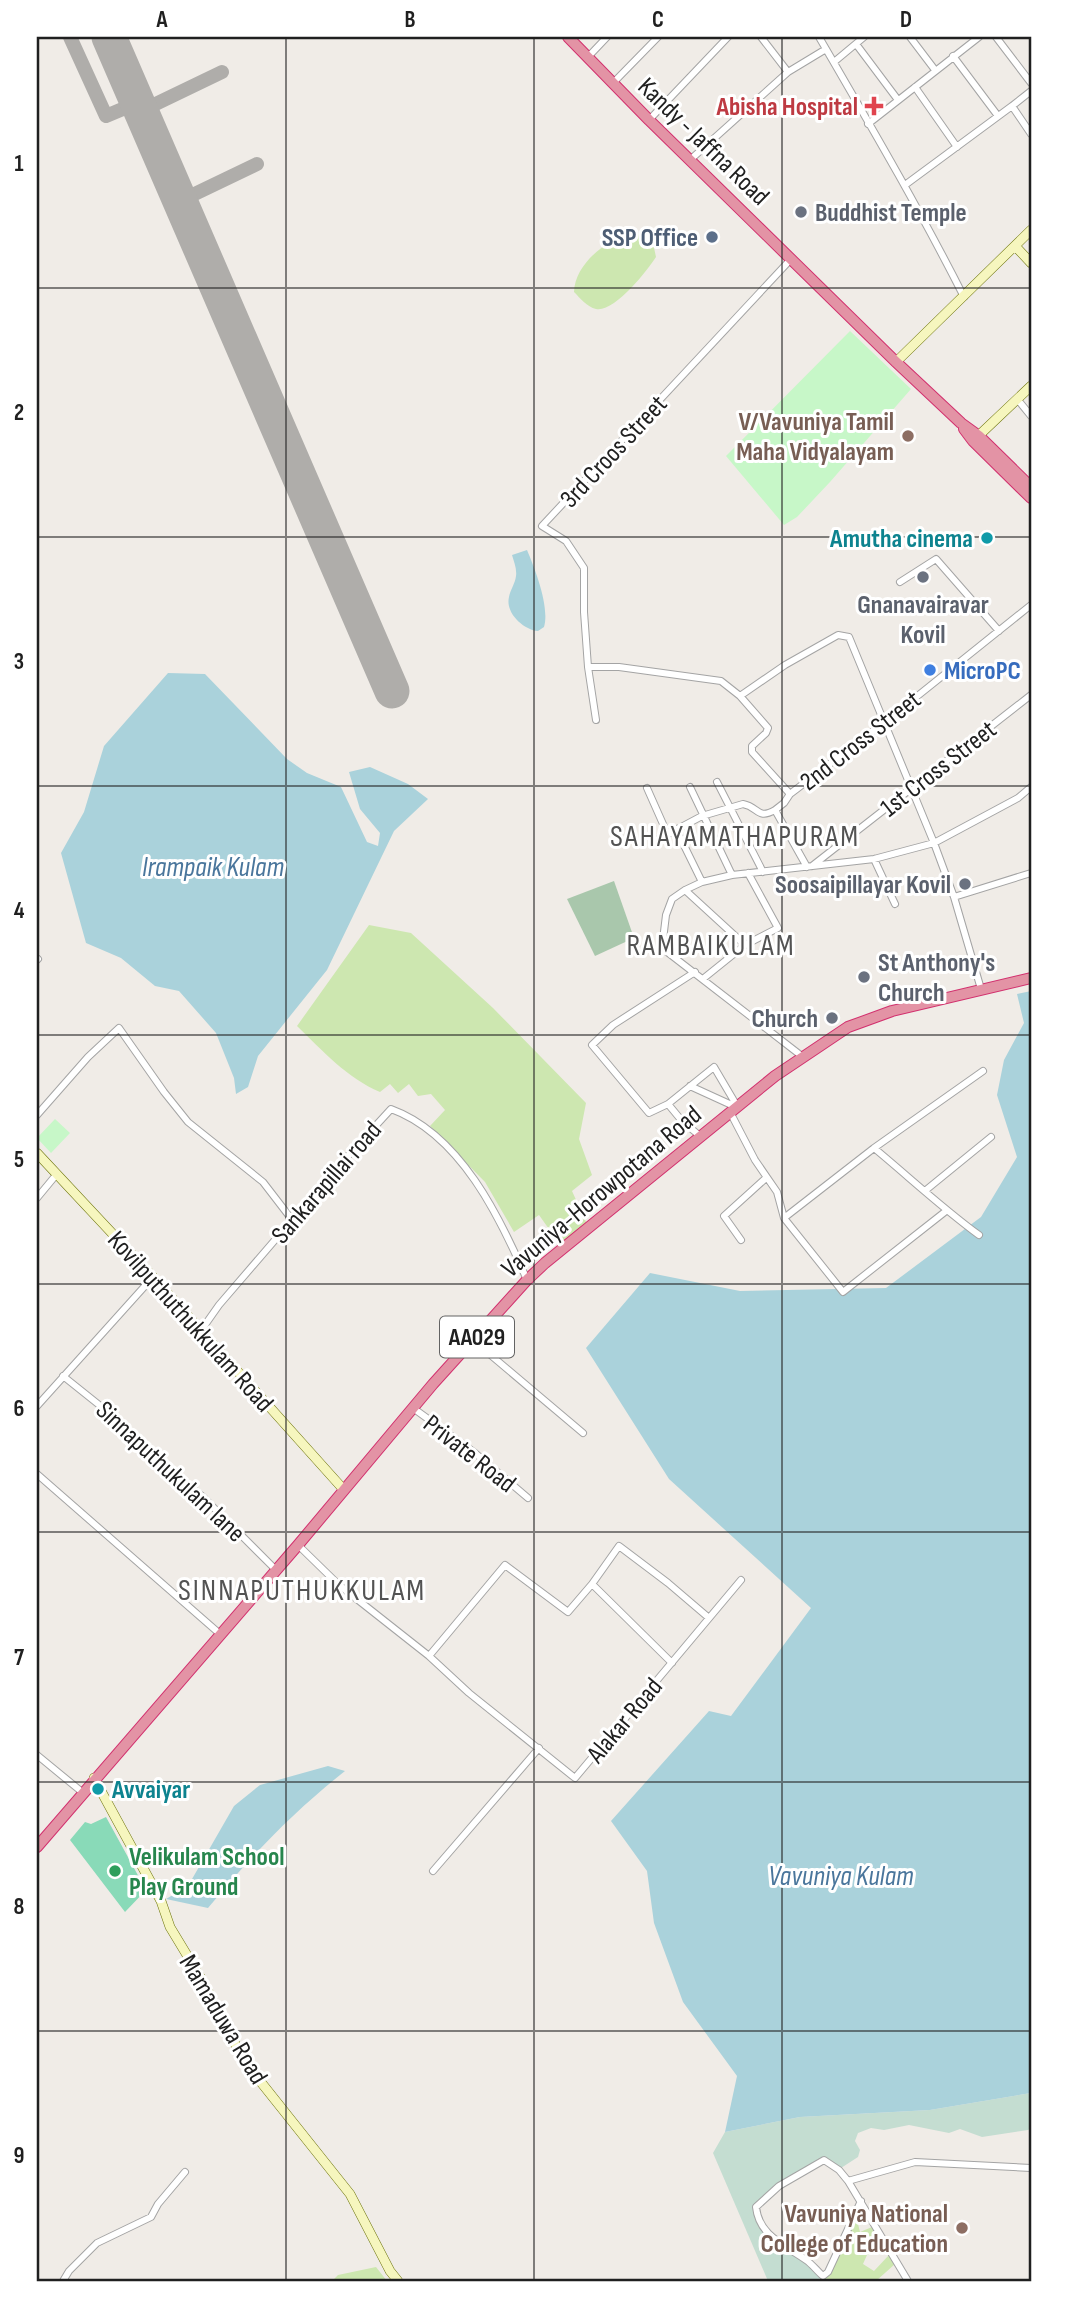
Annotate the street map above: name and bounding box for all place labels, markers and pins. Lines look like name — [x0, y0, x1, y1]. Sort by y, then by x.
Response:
place label: Abisha Hospital — [715, 92, 858, 123]
marker: Abisha Hospital — [864, 96, 884, 116]
place label: Buddhist Temple — [815, 198, 967, 229]
marker: Buddhist Temple — [793, 204, 809, 220]
place label: SSP Office — [602, 223, 698, 254]
marker: SSP Office — [704, 229, 720, 245]
place label: V/Vavuniya Tamil Maha Vidyalayam — [736, 407, 894, 468]
marker: V/Vavuniya Tamil Maha Vidyalayam — [900, 428, 916, 444]
place label: Amutha cinema — [829, 524, 973, 555]
marker: Amutha cinema — [979, 530, 995, 546]
marker: Gnanavairavar Kovil — [915, 569, 931, 585]
place label: Gnanavairavar Kovil — [857, 590, 989, 651]
place label: MicroPC — [944, 656, 1021, 687]
marker: MicroPC — [922, 662, 938, 678]
place label: Soosaipillayar Kovil — [775, 870, 951, 901]
marker: Soosaipillayar Kovil — [957, 876, 973, 892]
place label: St Anthony's Church — [878, 948, 995, 1009]
marker: St Anthony's Church — [856, 969, 872, 985]
place label: Church — [751, 1004, 818, 1035]
marker: Church — [824, 1010, 840, 1026]
place label: Avvaiyar — [111, 1775, 190, 1806]
marker: Avvaiyar — [90, 1781, 106, 1797]
place label: Velikulam School Play Ground — [129, 1842, 285, 1903]
marker: Velikulam School Play Ground — [107, 1863, 123, 1879]
place label: Vavuniya National College of Education — [760, 2199, 948, 2260]
marker: Vavuniya National College of Education — [954, 2220, 970, 2236]

